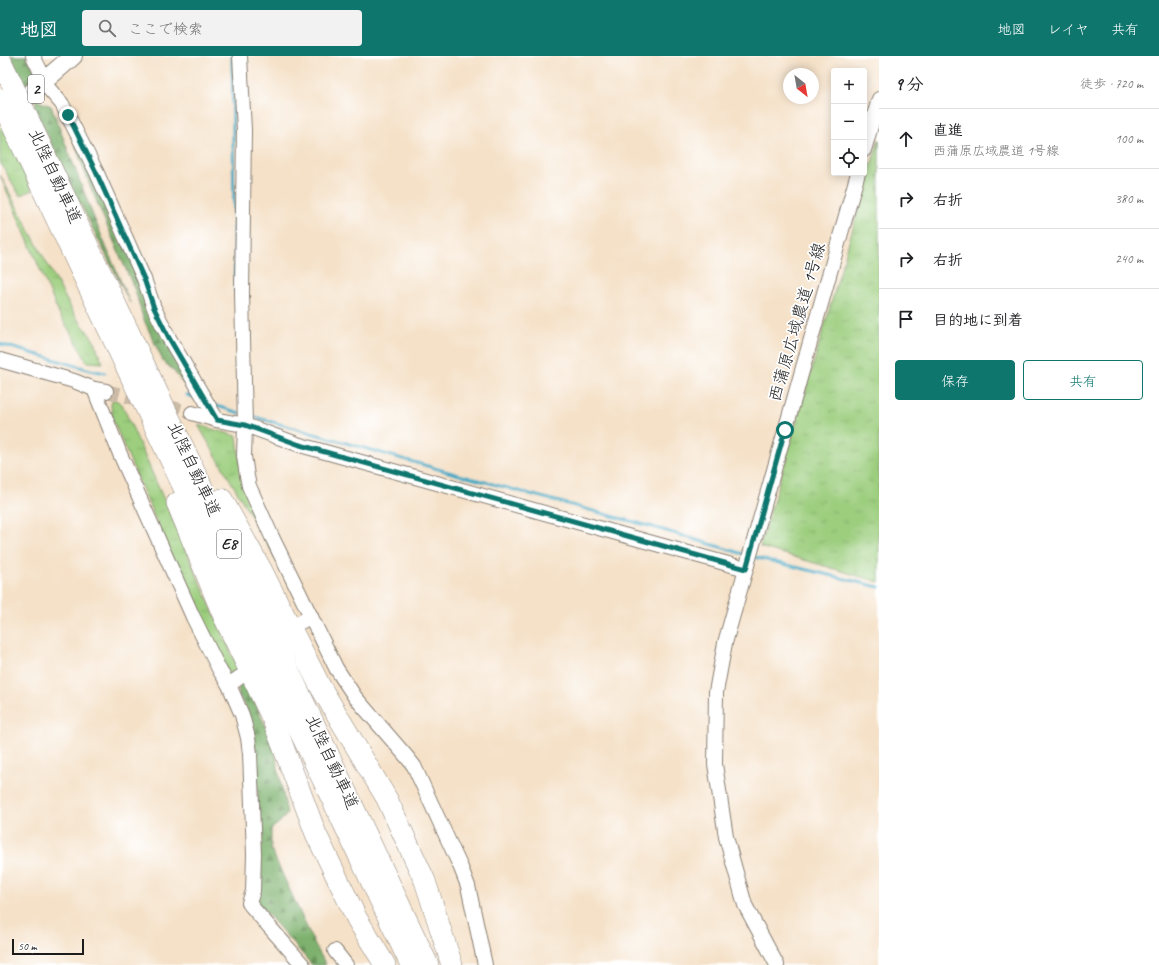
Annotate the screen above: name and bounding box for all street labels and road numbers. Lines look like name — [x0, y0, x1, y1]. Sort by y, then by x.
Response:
road number: 2 — [28, 75, 44, 103]
street label: 北陸自動車道 — [24, 125, 86, 227]
street label: 西蒲原広域農道 1号線 — [764, 240, 830, 404]
street label: 北陸自動車道 — [163, 418, 225, 520]
road number: E8 — [217, 530, 241, 558]
street label: 北陸自動車道 — [301, 711, 363, 813]

